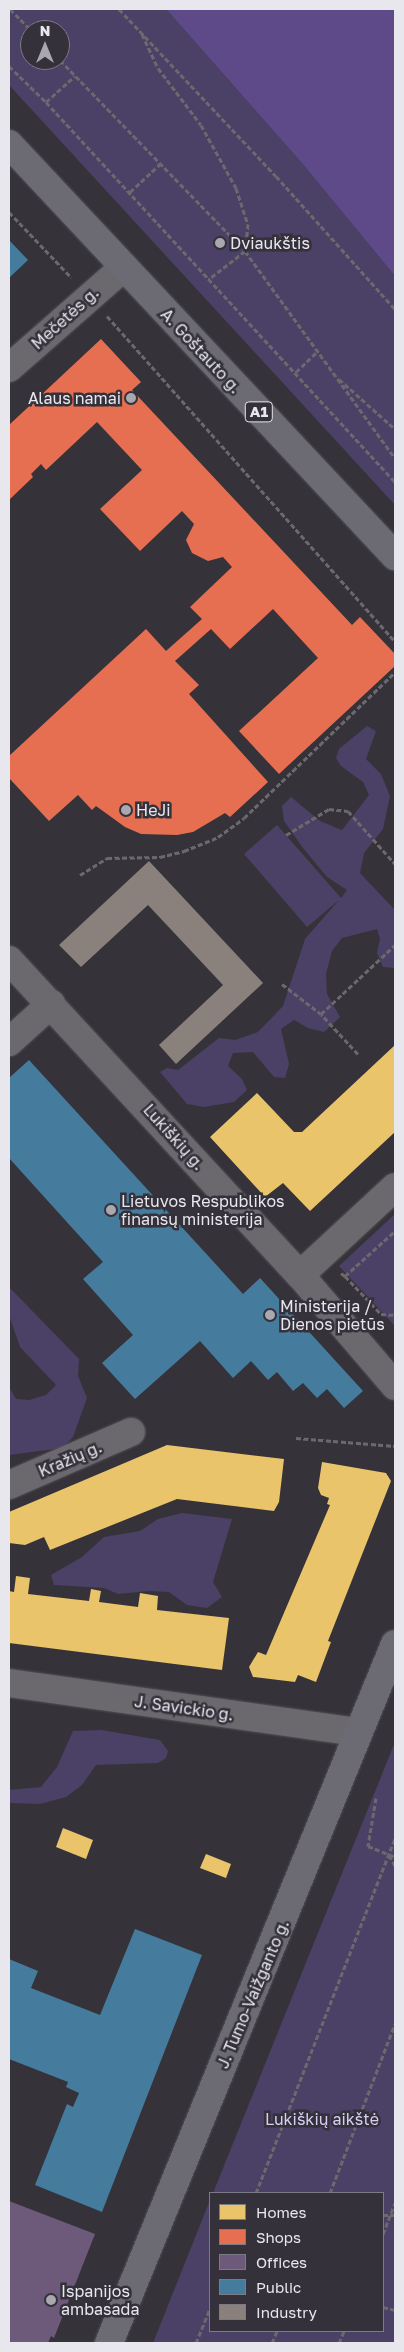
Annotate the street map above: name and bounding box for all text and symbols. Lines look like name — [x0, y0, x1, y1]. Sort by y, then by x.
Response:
north arrow — [20, 20, 70, 70]
text: N — [40, 22, 50, 39]
place label: Dviaukštis — [230, 233, 310, 253]
marker: Dviaukštis — [214, 237, 226, 249]
street label: Mečetės g. — [27, 283, 103, 353]
street label: A. Goštauto g. — [157, 305, 245, 397]
place label: Alaus namai — [28, 388, 121, 408]
marker: Alaus namai — [125, 392, 137, 404]
road number: A1 — [244, 400, 274, 424]
place label: HeJi — [136, 800, 171, 820]
marker: HeJi — [120, 804, 132, 816]
street label: Lukiškių g. — [139, 1100, 209, 1174]
place label: Lietuvos Respublikos finansų ministerija — [121, 1191, 285, 1229]
marker: Lietuvos Respublikos finansų ministerija — [105, 1204, 117, 1216]
place label: Ministerija / Dienos pietūs — [280, 1296, 385, 1334]
marker: Ministerija / Dienos pietūs — [264, 1309, 276, 1321]
street label: Kražių g. — [35, 1437, 105, 1481]
street label: J. Savickio g. — [133, 1692, 235, 1724]
street label: J. Tumo-Vaižganto g. — [213, 1917, 293, 2071]
park label: Lukiškių aikštė — [265, 2109, 379, 2129]
legend — [209, 2192, 384, 2332]
text: Homes — [256, 2203, 306, 2221]
text: Shops — [256, 2228, 301, 2246]
text: Offices — [256, 2253, 307, 2271]
text: Public — [256, 2278, 301, 2296]
place label: Ispanijos ambasada — [61, 2281, 139, 2319]
marker: Ispanijos ambasada — [45, 2294, 57, 2306]
text: Industry — [256, 2303, 317, 2321]

